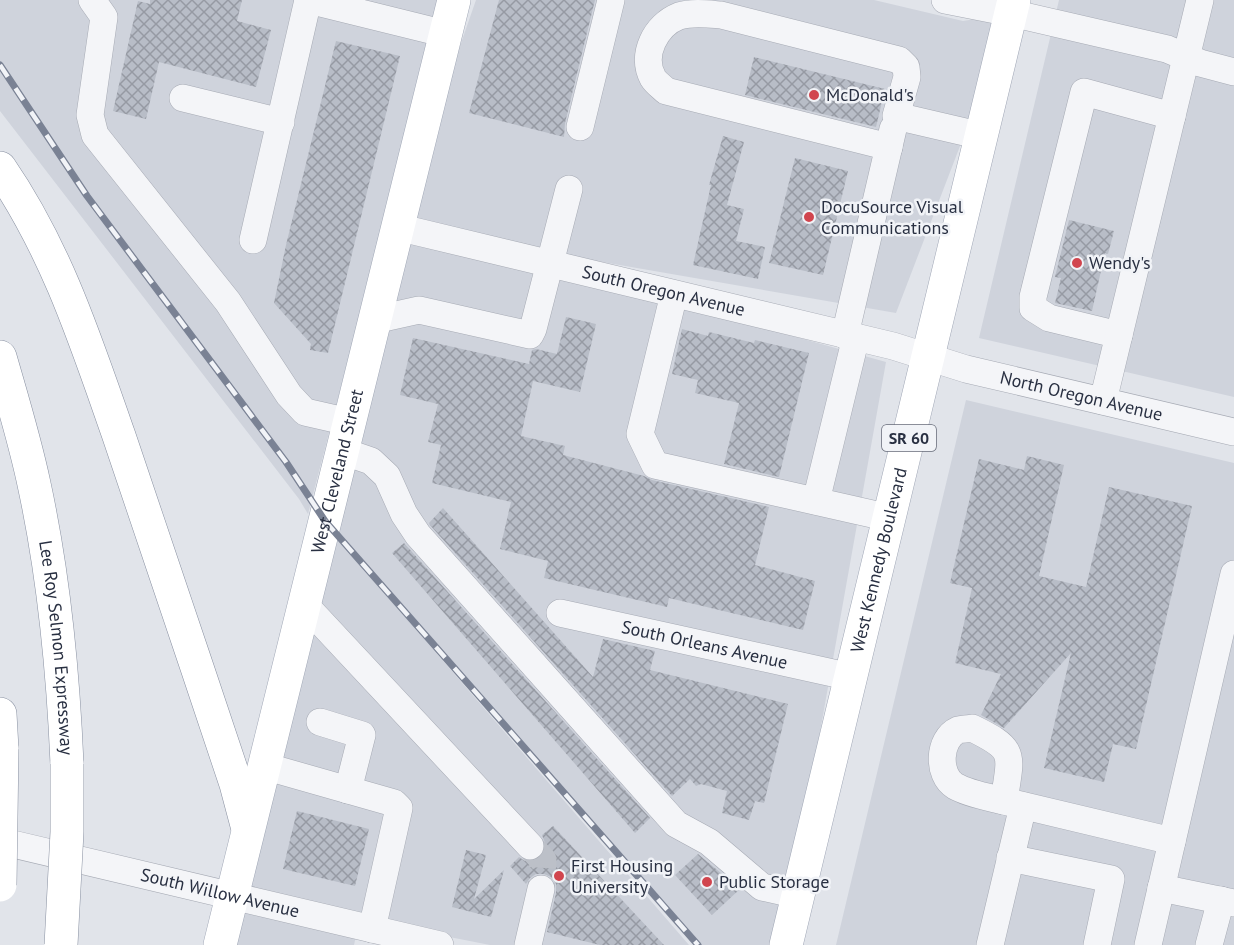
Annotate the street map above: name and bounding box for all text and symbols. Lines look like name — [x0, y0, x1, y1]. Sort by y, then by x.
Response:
place label: McDonald's — [826, 83, 914, 106]
marker: McDonald's — [807, 88, 821, 102]
place label: DocuSource Visual Communications — [821, 195, 964, 239]
marker: DocuSource Visual Communications — [802, 210, 816, 224]
place label: Wendy's — [1089, 251, 1151, 274]
marker: Wendy's — [1070, 256, 1084, 270]
street label: South Oregon Avenue — [580, 260, 747, 321]
street label: North Oregon Avenue — [998, 365, 1165, 426]
street label: West Cleveland Street — [305, 387, 368, 556]
road number: SR 60 — [882, 425, 936, 451]
street label: West Kennedy Boulevard — [845, 465, 912, 655]
street label: Lee Roy Selmon Expressway — [34, 539, 79, 756]
street label: South Orleans Avenue — [619, 615, 790, 674]
place label: First Housing University — [571, 854, 673, 898]
street label: South Willow Avenue — [138, 863, 302, 922]
marker: First Housing University — [552, 869, 566, 883]
place label: Public Storage — [719, 870, 829, 893]
marker: Public Storage — [700, 875, 714, 889]

